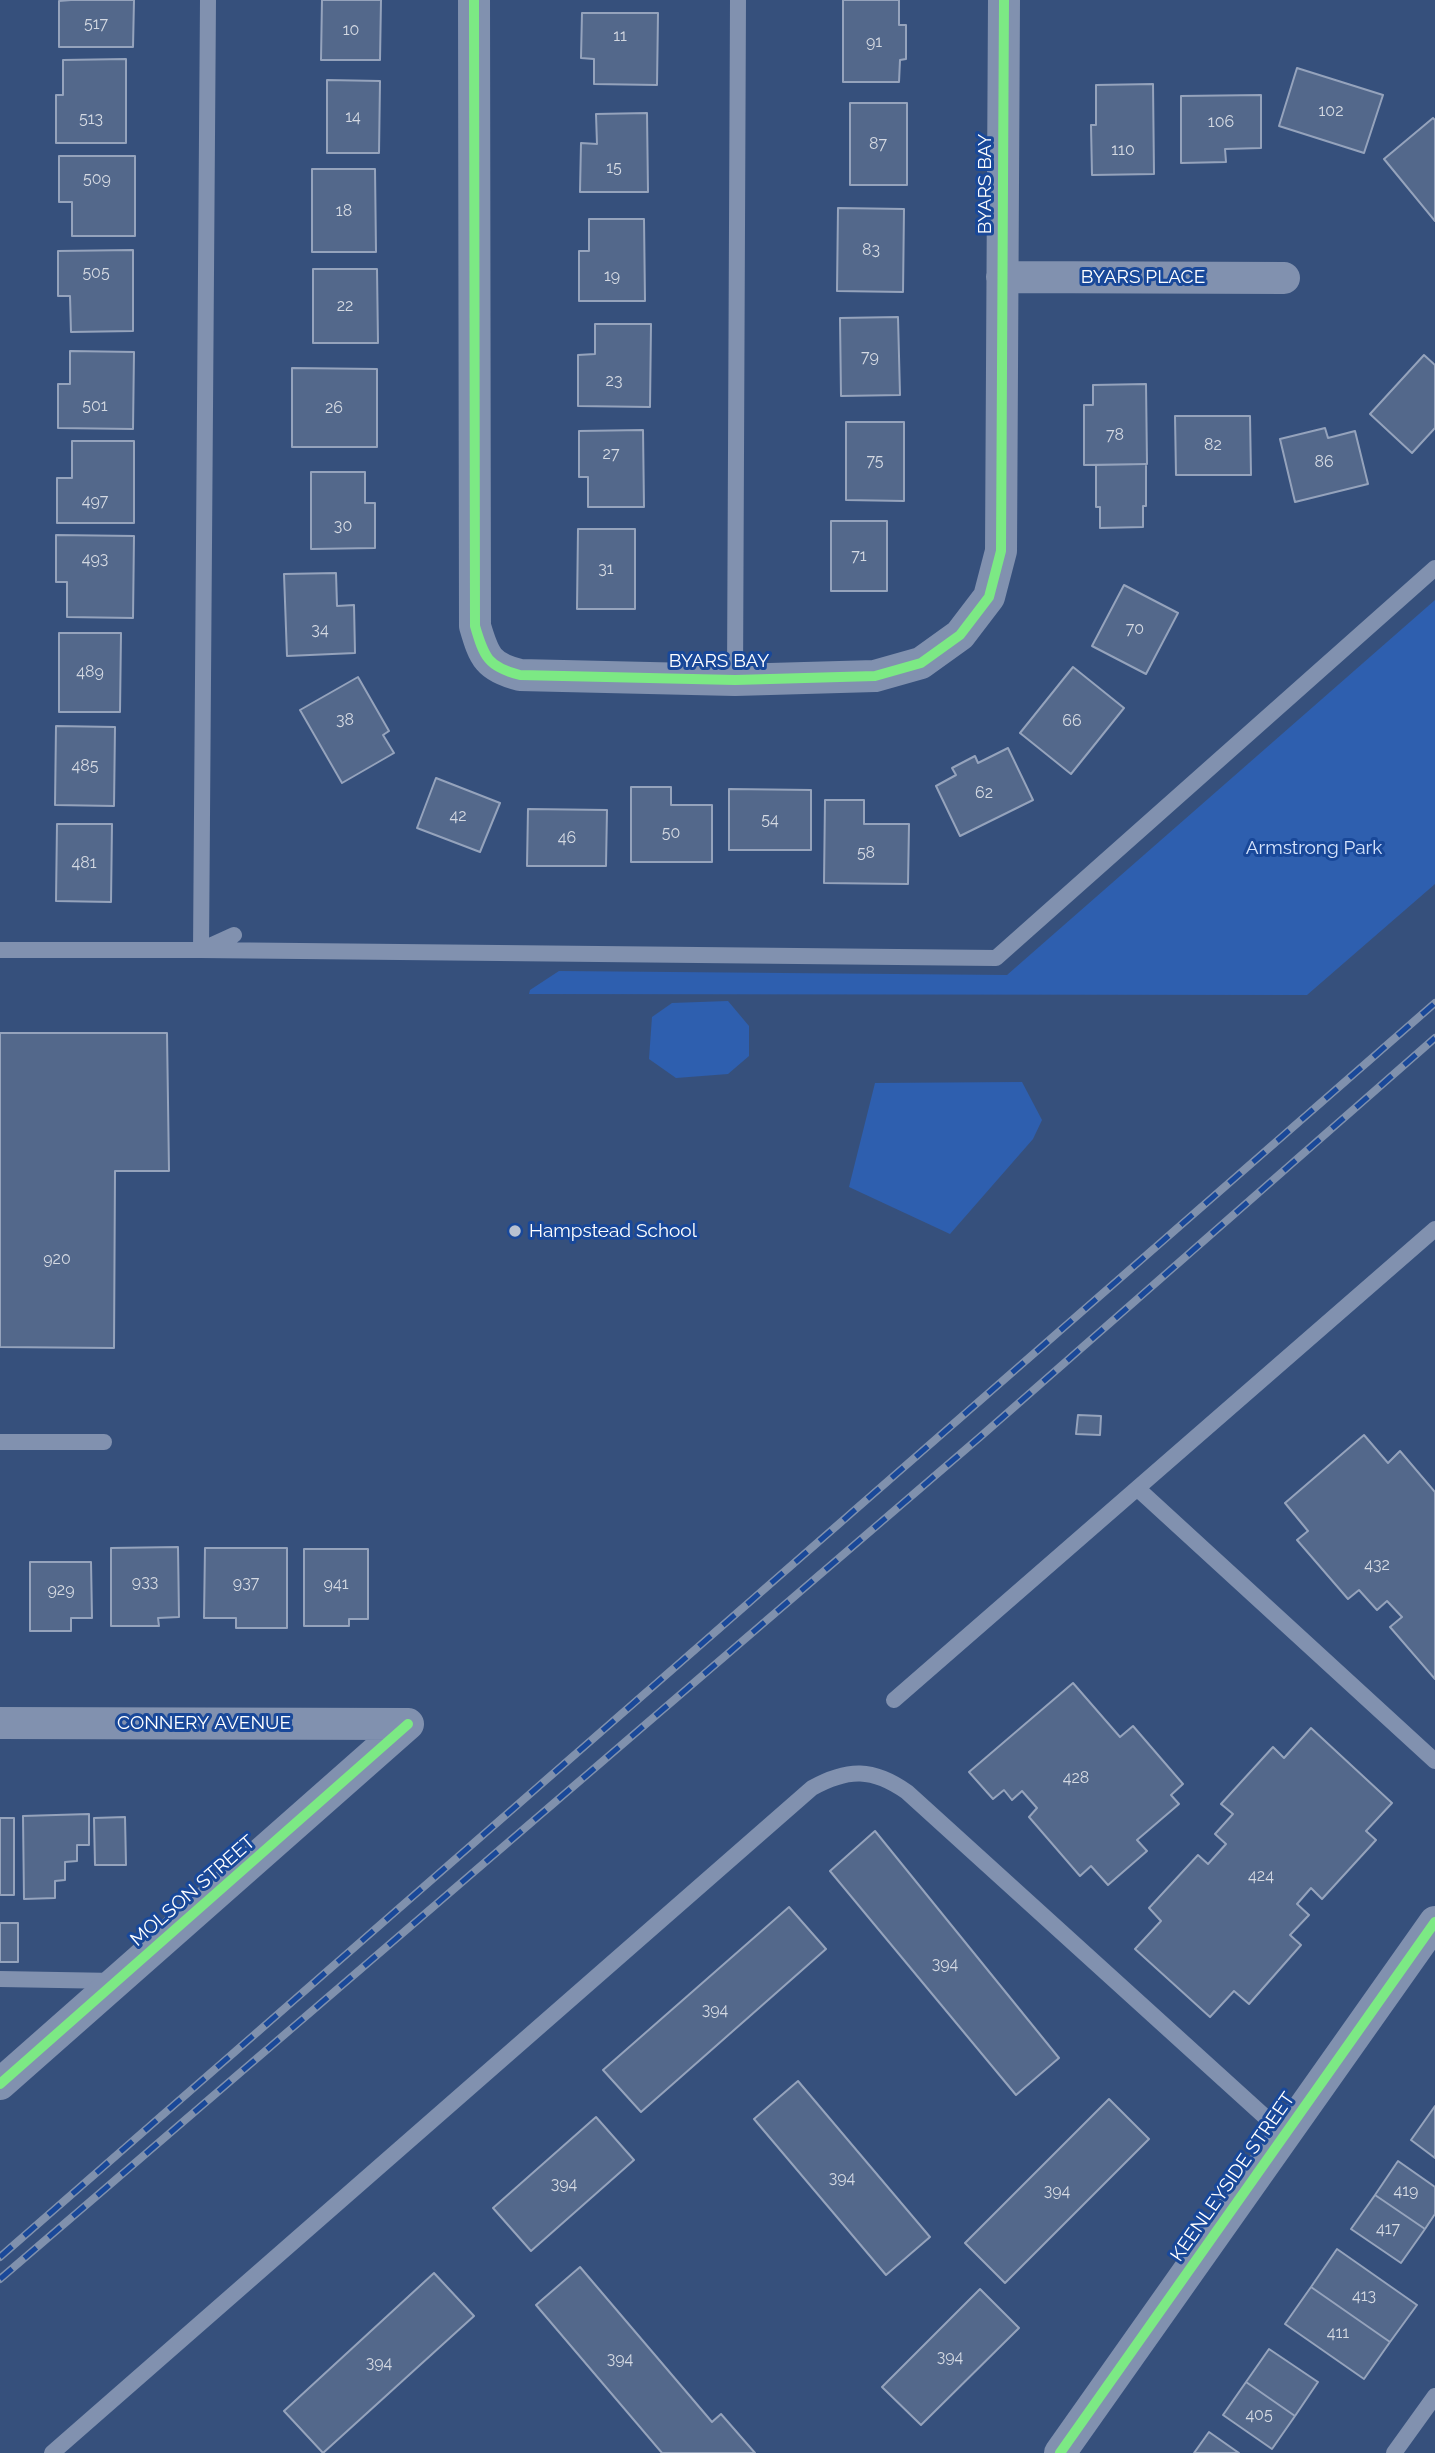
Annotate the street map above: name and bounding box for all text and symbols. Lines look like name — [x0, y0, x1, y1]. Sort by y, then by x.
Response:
house number: 517 — [84, 14, 108, 34]
house number: 10 — [343, 20, 359, 40]
house number: 11 — [613, 26, 627, 46]
house number: 91 — [866, 32, 882, 52]
house number: 102 — [1319, 101, 1343, 121]
house number: 14 — [345, 107, 361, 127]
house number: 513 — [79, 109, 103, 129]
house number: 106 — [1208, 112, 1234, 132]
house number: 87 — [869, 134, 887, 154]
street label: BYARS BAY — [974, 134, 996, 234]
house number: 110 — [1111, 140, 1135, 160]
house number: 15 — [606, 158, 622, 178]
house number: 509 — [83, 169, 111, 189]
house number: 18 — [336, 201, 352, 221]
house number: 83 — [862, 240, 880, 260]
house number: 505 — [82, 263, 110, 283]
house number: 19 — [604, 266, 620, 286]
street label: BYARS PLACE — [1081, 266, 1205, 288]
house number: 22 — [337, 296, 353, 316]
house number: 79 — [861, 347, 879, 367]
house number: 23 — [606, 371, 622, 391]
house number: 501 — [82, 396, 108, 416]
house number: 26 — [325, 398, 343, 418]
house number: 78 — [1106, 425, 1124, 445]
house number: 82 — [1204, 435, 1222, 455]
house number: 27 — [603, 444, 619, 464]
house number: 75 — [866, 451, 884, 471]
house number: 86 — [1314, 452, 1334, 472]
house number: 497 — [82, 491, 108, 511]
house number: 30 — [334, 516, 352, 536]
house number: 71 — [851, 546, 867, 566]
house number: 493 — [82, 549, 108, 569]
house number: 31 — [598, 559, 614, 579]
house number: 70 — [1126, 619, 1144, 639]
house number: 34 — [311, 620, 329, 640]
street label: BYARS BAY — [669, 650, 769, 672]
house number: 489 — [76, 662, 104, 682]
house number: 38 — [336, 710, 354, 730]
house number: 66 — [1062, 711, 1082, 731]
house number: 485 — [72, 756, 98, 776]
house number: 62 — [975, 783, 993, 803]
house number: 42 — [449, 806, 467, 826]
house number: 54 — [761, 810, 779, 830]
house number: 50 — [662, 823, 680, 843]
house number: 46 — [558, 828, 576, 848]
park label: Armstrong Park — [1246, 837, 1382, 859]
house number: 58 — [857, 843, 875, 863]
house number: 481 — [71, 853, 97, 873]
place label: Hampstead School — [529, 1220, 697, 1242]
marker: Hampstead School — [507, 1223, 523, 1239]
house number: 920 — [43, 1249, 71, 1269]
house number: 432 — [1364, 1555, 1390, 1575]
house number: 933 — [132, 1572, 158, 1592]
house number: 937 — [233, 1573, 259, 1593]
house number: 941 — [324, 1574, 348, 1594]
house number: 929 — [47, 1580, 75, 1600]
street label: CONNERY AVENUE — [117, 1712, 291, 1734]
house number: 428 — [1063, 1768, 1089, 1788]
street label: MOLSON STREET — [126, 1831, 260, 1951]
house number: 424 — [1248, 1866, 1274, 1886]
house number: 394 — [932, 1954, 958, 1974]
house number: 394 — [702, 2000, 728, 2020]
street label: KEENLEYSIDE STREET — [1166, 2088, 1300, 2266]
house number: 394 — [829, 2168, 855, 2188]
house number: 394 — [551, 2174, 577, 2194]
house number: 394 — [1044, 2181, 1070, 2201]
house number: 419 — [1394, 2181, 1418, 2201]
house number: 417 — [1376, 2219, 1400, 2239]
house number: 413 — [1352, 2286, 1376, 2306]
house number: 411 — [1327, 2323, 1349, 2343]
house number: 394 — [937, 2347, 963, 2367]
house number: 394 — [607, 2349, 633, 2369]
house number: 394 — [366, 2353, 392, 2373]
house number: 405 — [1245, 2405, 1273, 2425]

